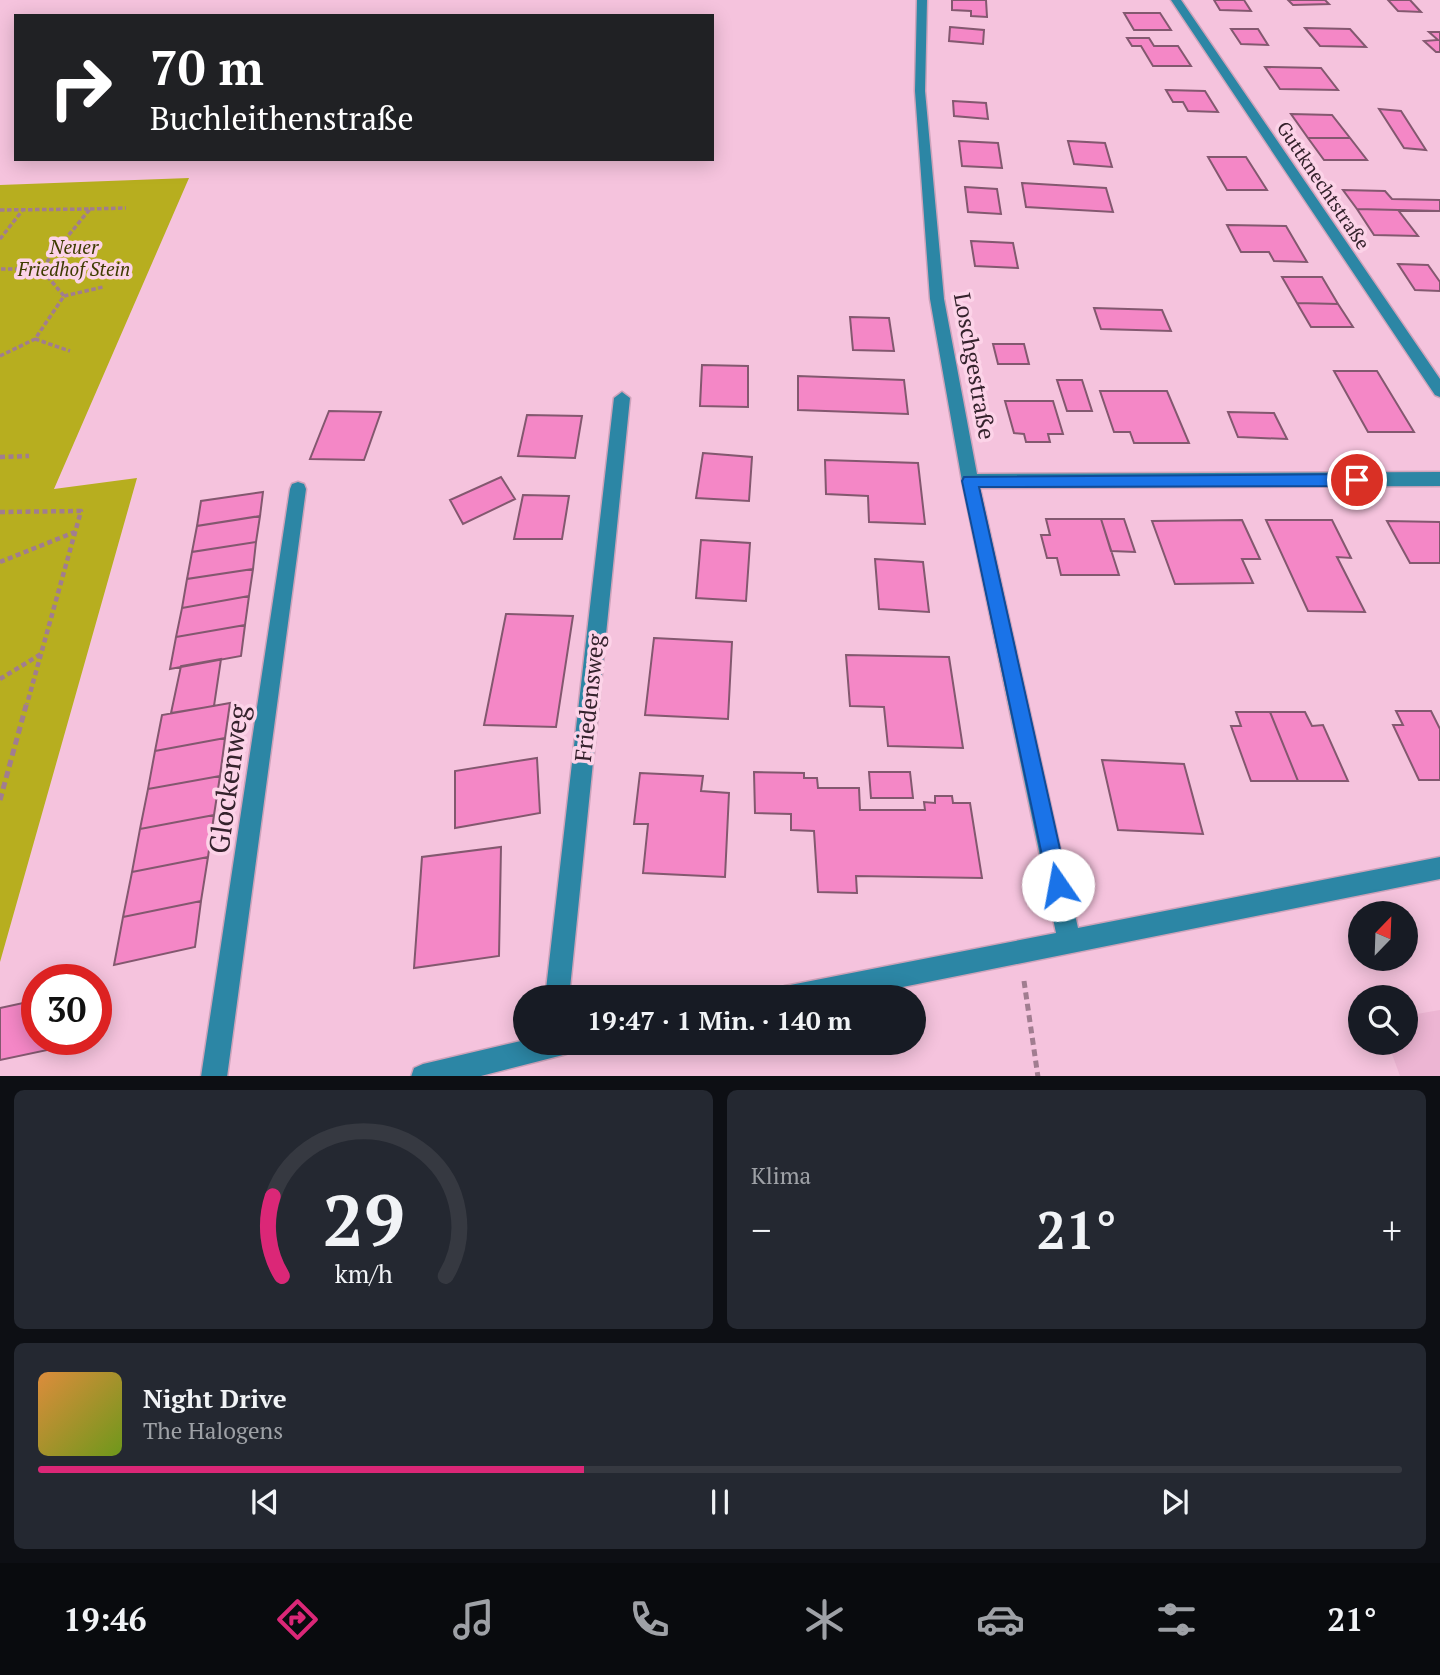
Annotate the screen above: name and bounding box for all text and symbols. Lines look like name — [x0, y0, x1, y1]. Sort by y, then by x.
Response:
text: 70 m — [150, 34, 264, 99]
icon: right — [35, 42, 126, 133]
text: Buchleithenstraße — [150, 97, 414, 139]
street label: Guttknechtstraße — [1272, 116, 1376, 254]
park label: Neuer Friedhof Stein — [17, 234, 130, 281]
street label: Loschgestraße — [947, 290, 1003, 442]
pin — [1327, 450, 1387, 510]
icon: arrive — [1338, 461, 1376, 499]
street label: Friedensweg — [567, 632, 611, 763]
street label: Glockenweg — [199, 701, 257, 856]
position arrow — [1021, 848, 1095, 922]
north arrow — [1348, 901, 1418, 971]
map controls — [1348, 901, 1418, 1055]
speed limit sign: 30 — [21, 964, 112, 1055]
button: search — [1348, 985, 1418, 1055]
text: 19:47 · 1 Min. · 140 m — [587, 1003, 852, 1037]
text: Klima — [751, 1160, 811, 1191]
text: 29 — [322, 1170, 405, 1267]
text: 21° — [1036, 1195, 1117, 1264]
text: − — [751, 1205, 771, 1255]
text: + — [1382, 1205, 1402, 1255]
text: km/h — [335, 1256, 393, 1289]
text: Night Drive — [143, 1381, 287, 1415]
text: The Halogens — [143, 1415, 283, 1446]
icon: previous — [246, 1483, 284, 1521]
icon: pause — [701, 1483, 739, 1521]
icon: next — [1156, 1483, 1194, 1521]
icon: directions — [273, 1595, 322, 1644]
icon: music — [449, 1595, 498, 1644]
icon: phone — [625, 1595, 674, 1644]
icon: climate — [800, 1595, 849, 1644]
icon: car — [976, 1595, 1025, 1644]
icon: filters — [1152, 1595, 1201, 1644]
text: 19:46 — [63, 1598, 147, 1640]
text: 21° — [1327, 1598, 1377, 1640]

